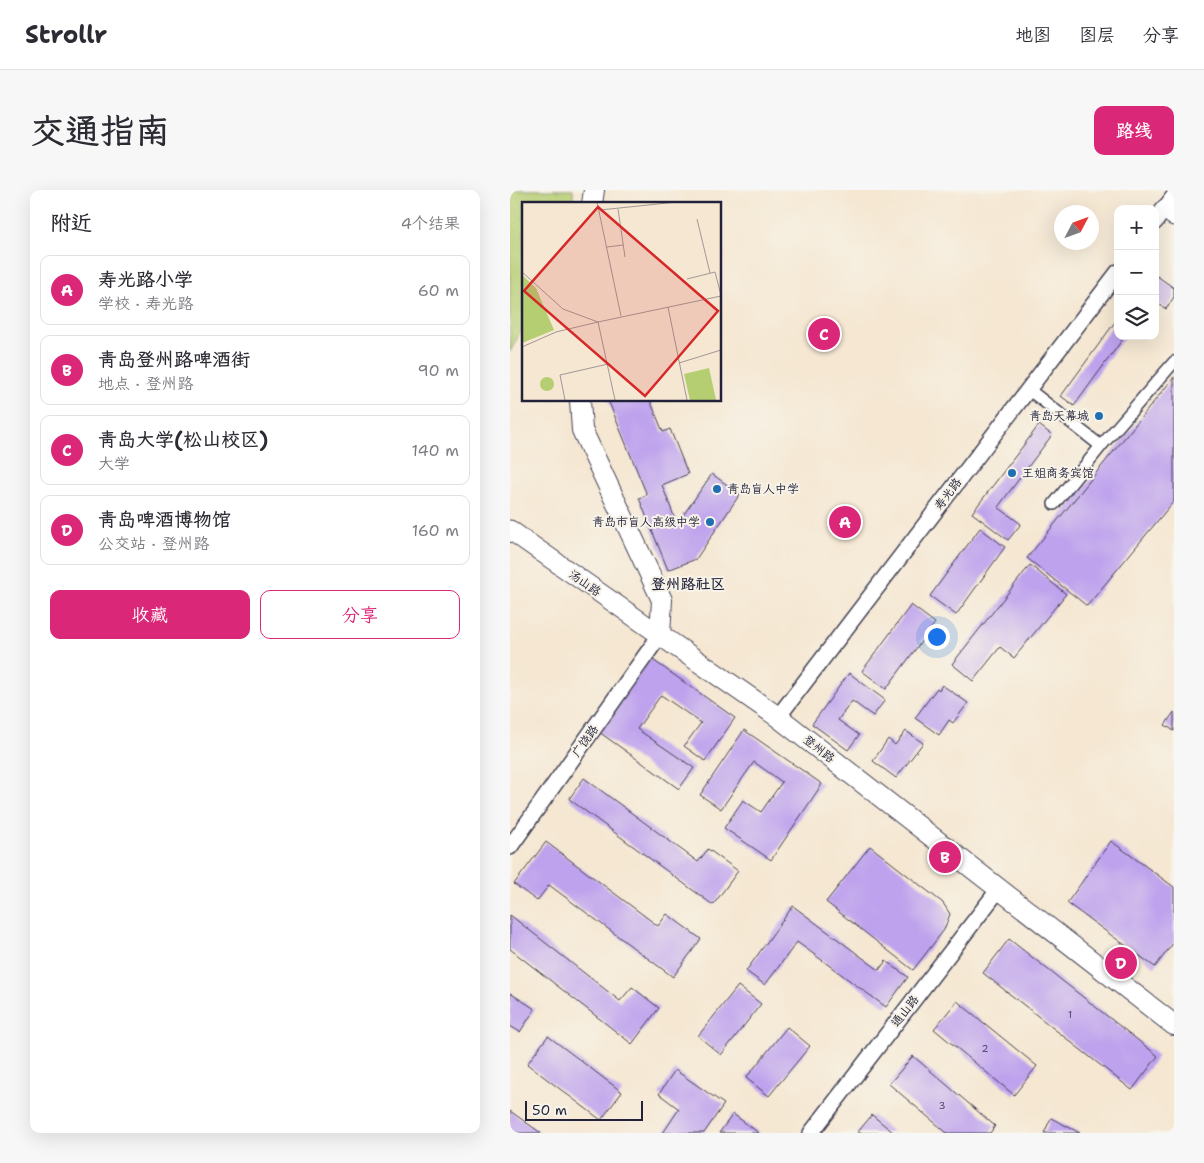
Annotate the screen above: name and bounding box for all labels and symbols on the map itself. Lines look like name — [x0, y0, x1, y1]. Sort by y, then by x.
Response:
inset map — [522, 202, 721, 401]
north arrow — [1054, 205, 1099, 250]
pin: C — [808, 315, 840, 353]
place label: 青岛天幕城 — [1029, 408, 1089, 424]
marker: 青岛天幕城 — [1093, 410, 1105, 422]
place label: 王姐商务宾馆 — [1022, 465, 1094, 481]
marker: 王姐商务宾馆 — [1006, 467, 1018, 479]
street label: 寿光路 — [931, 475, 965, 513]
place label: 青岛盲人中学 — [727, 481, 799, 497]
marker: 青岛盲人中学 — [711, 483, 723, 495]
pin: A — [829, 503, 861, 541]
place label: 青岛市盲人高级中学 — [592, 514, 700, 530]
marker: 青岛市盲人高级中学 — [704, 516, 716, 528]
street label: 汤山路 — [566, 566, 604, 600]
district label: 登州路社区 — [650, 574, 726, 594]
your location — [924, 624, 950, 650]
street label: 广饶路 — [568, 722, 602, 760]
street label: 登州路 — [800, 732, 838, 766]
pin: B — [929, 838, 961, 876]
pin: D — [1105, 944, 1137, 982]
street label: 通山路 — [888, 992, 922, 1030]
house number: 1 — [1068, 1008, 1072, 1021]
house number: 2 — [982, 1042, 989, 1055]
scale bar — [525, 1098, 642, 1121]
house number: 3 — [939, 1099, 946, 1112]

